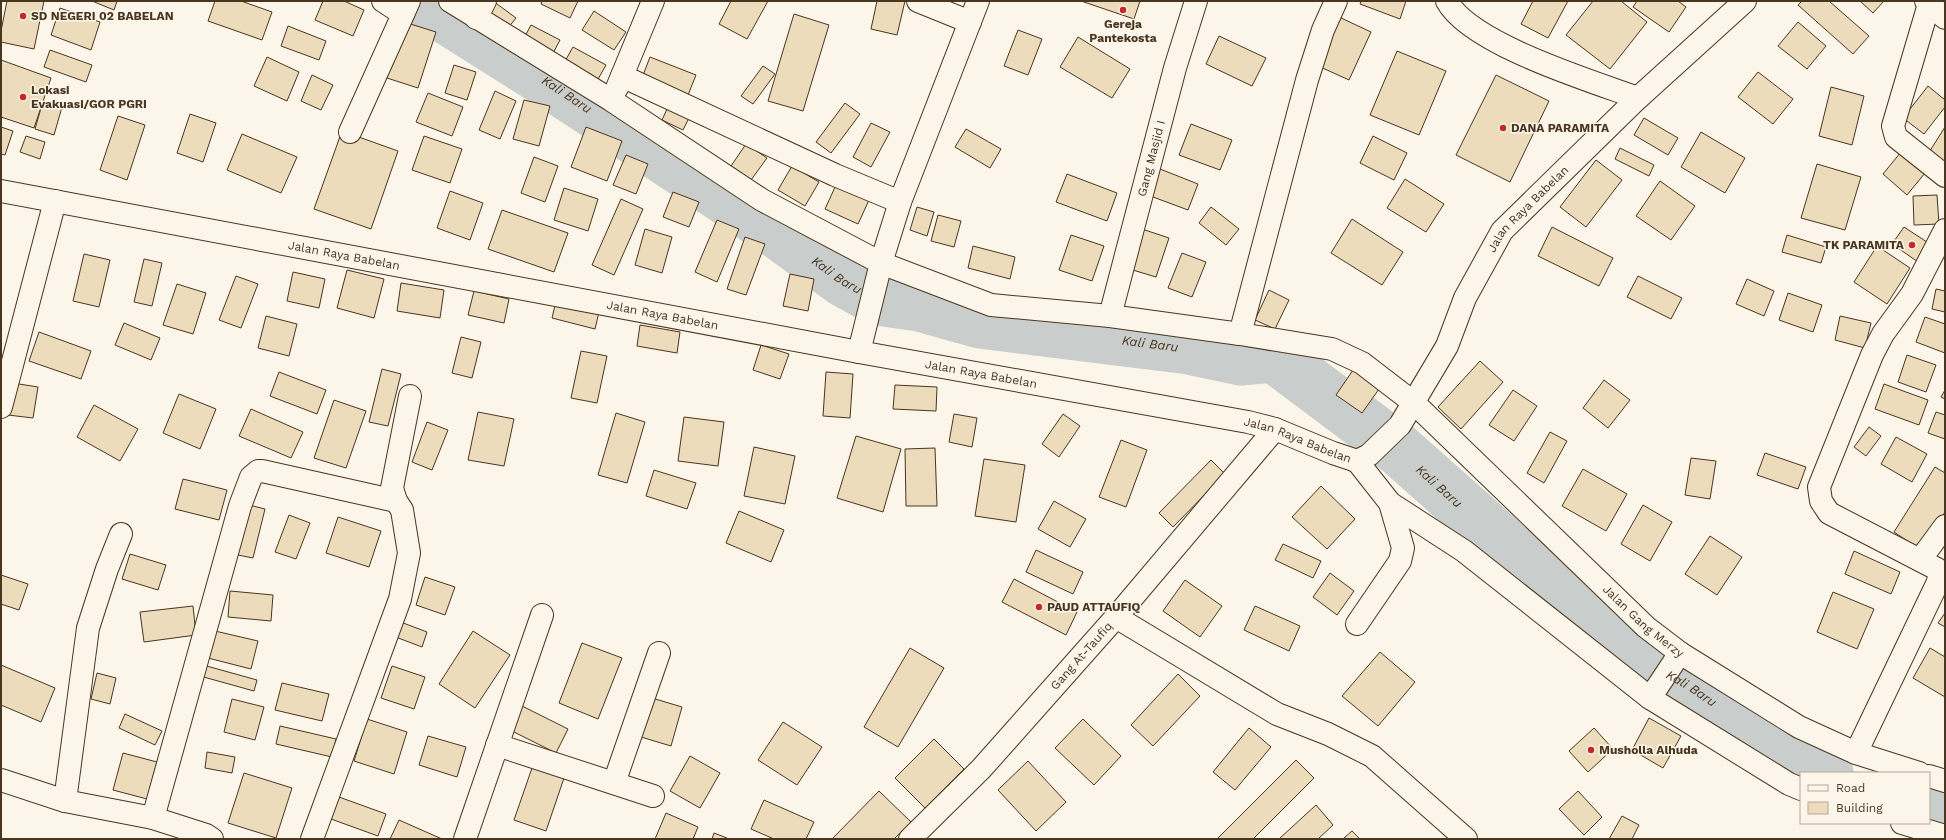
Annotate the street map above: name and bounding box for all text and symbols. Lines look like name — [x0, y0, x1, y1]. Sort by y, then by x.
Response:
marker: Gereja Pantekosta — [1118, 5, 1128, 15]
place label: SD NEGERI 02 BABELAN — [31, 9, 174, 23]
marker: SD NEGERI 02 BABELAN — [18, 11, 28, 21]
place label: Gereja Pantekosta — [1089, 17, 1157, 45]
water label: Kali Baru — [539, 73, 595, 116]
place label: Lokasi Evakuasi/GOR PGRI — [31, 83, 147, 111]
marker: Lokasi Evakuasi/GOR PGRI — [18, 92, 28, 102]
street label: Gang Masjid I — [1135, 119, 1168, 198]
place label: DANA PARAMITA — [1511, 121, 1610, 135]
marker: DANA PARAMITA — [1498, 123, 1508, 133]
street label: Jalan Raya Babelan — [1485, 163, 1571, 255]
street label: Jalan Raya Babelan — [287, 238, 401, 273]
place label: TK PARAMITA — [1823, 238, 1905, 252]
marker: TK PARAMITA — [1907, 240, 1917, 250]
water label: Kali Baru — [809, 253, 864, 297]
street label: Jalan Raya Babelan — [605, 298, 720, 332]
water label: Kali Baru — [1121, 333, 1179, 355]
street label: Jalan Raya Babelan — [924, 357, 1038, 391]
street label: Jalan Raya Babelan — [1243, 414, 1353, 466]
water label: Kali Baru — [1413, 462, 1466, 511]
street label: Jalan Gang Merzy — [1600, 582, 1687, 661]
place label: PAUD ATTAUFIQ — [1047, 600, 1141, 614]
marker: PAUD ATTAUFIQ — [1034, 602, 1044, 612]
street label: Gang At-Taufiq — [1048, 619, 1115, 693]
water label: Kali Baru — [1664, 667, 1720, 710]
place label: Musholla Alhuda — [1599, 743, 1698, 757]
marker: Musholla Alhuda — [1586, 745, 1596, 755]
legend — [1800, 772, 1930, 824]
text: Road — [1836, 781, 1865, 795]
text: Building — [1836, 801, 1883, 815]

